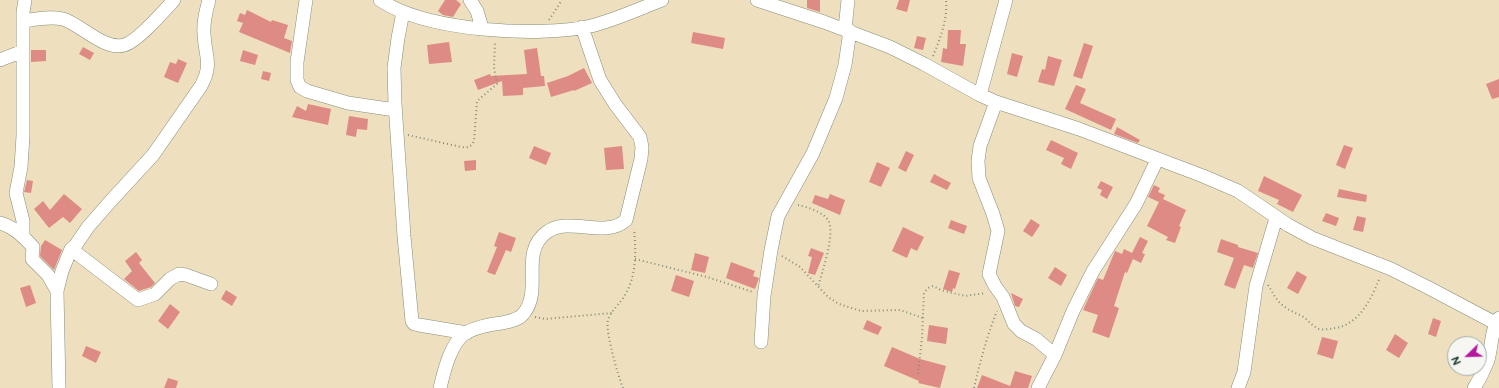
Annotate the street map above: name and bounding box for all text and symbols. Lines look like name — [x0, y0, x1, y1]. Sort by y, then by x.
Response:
north arrow — [1447, 336, 1487, 376]
text: N — [1449, 354, 1464, 367]

